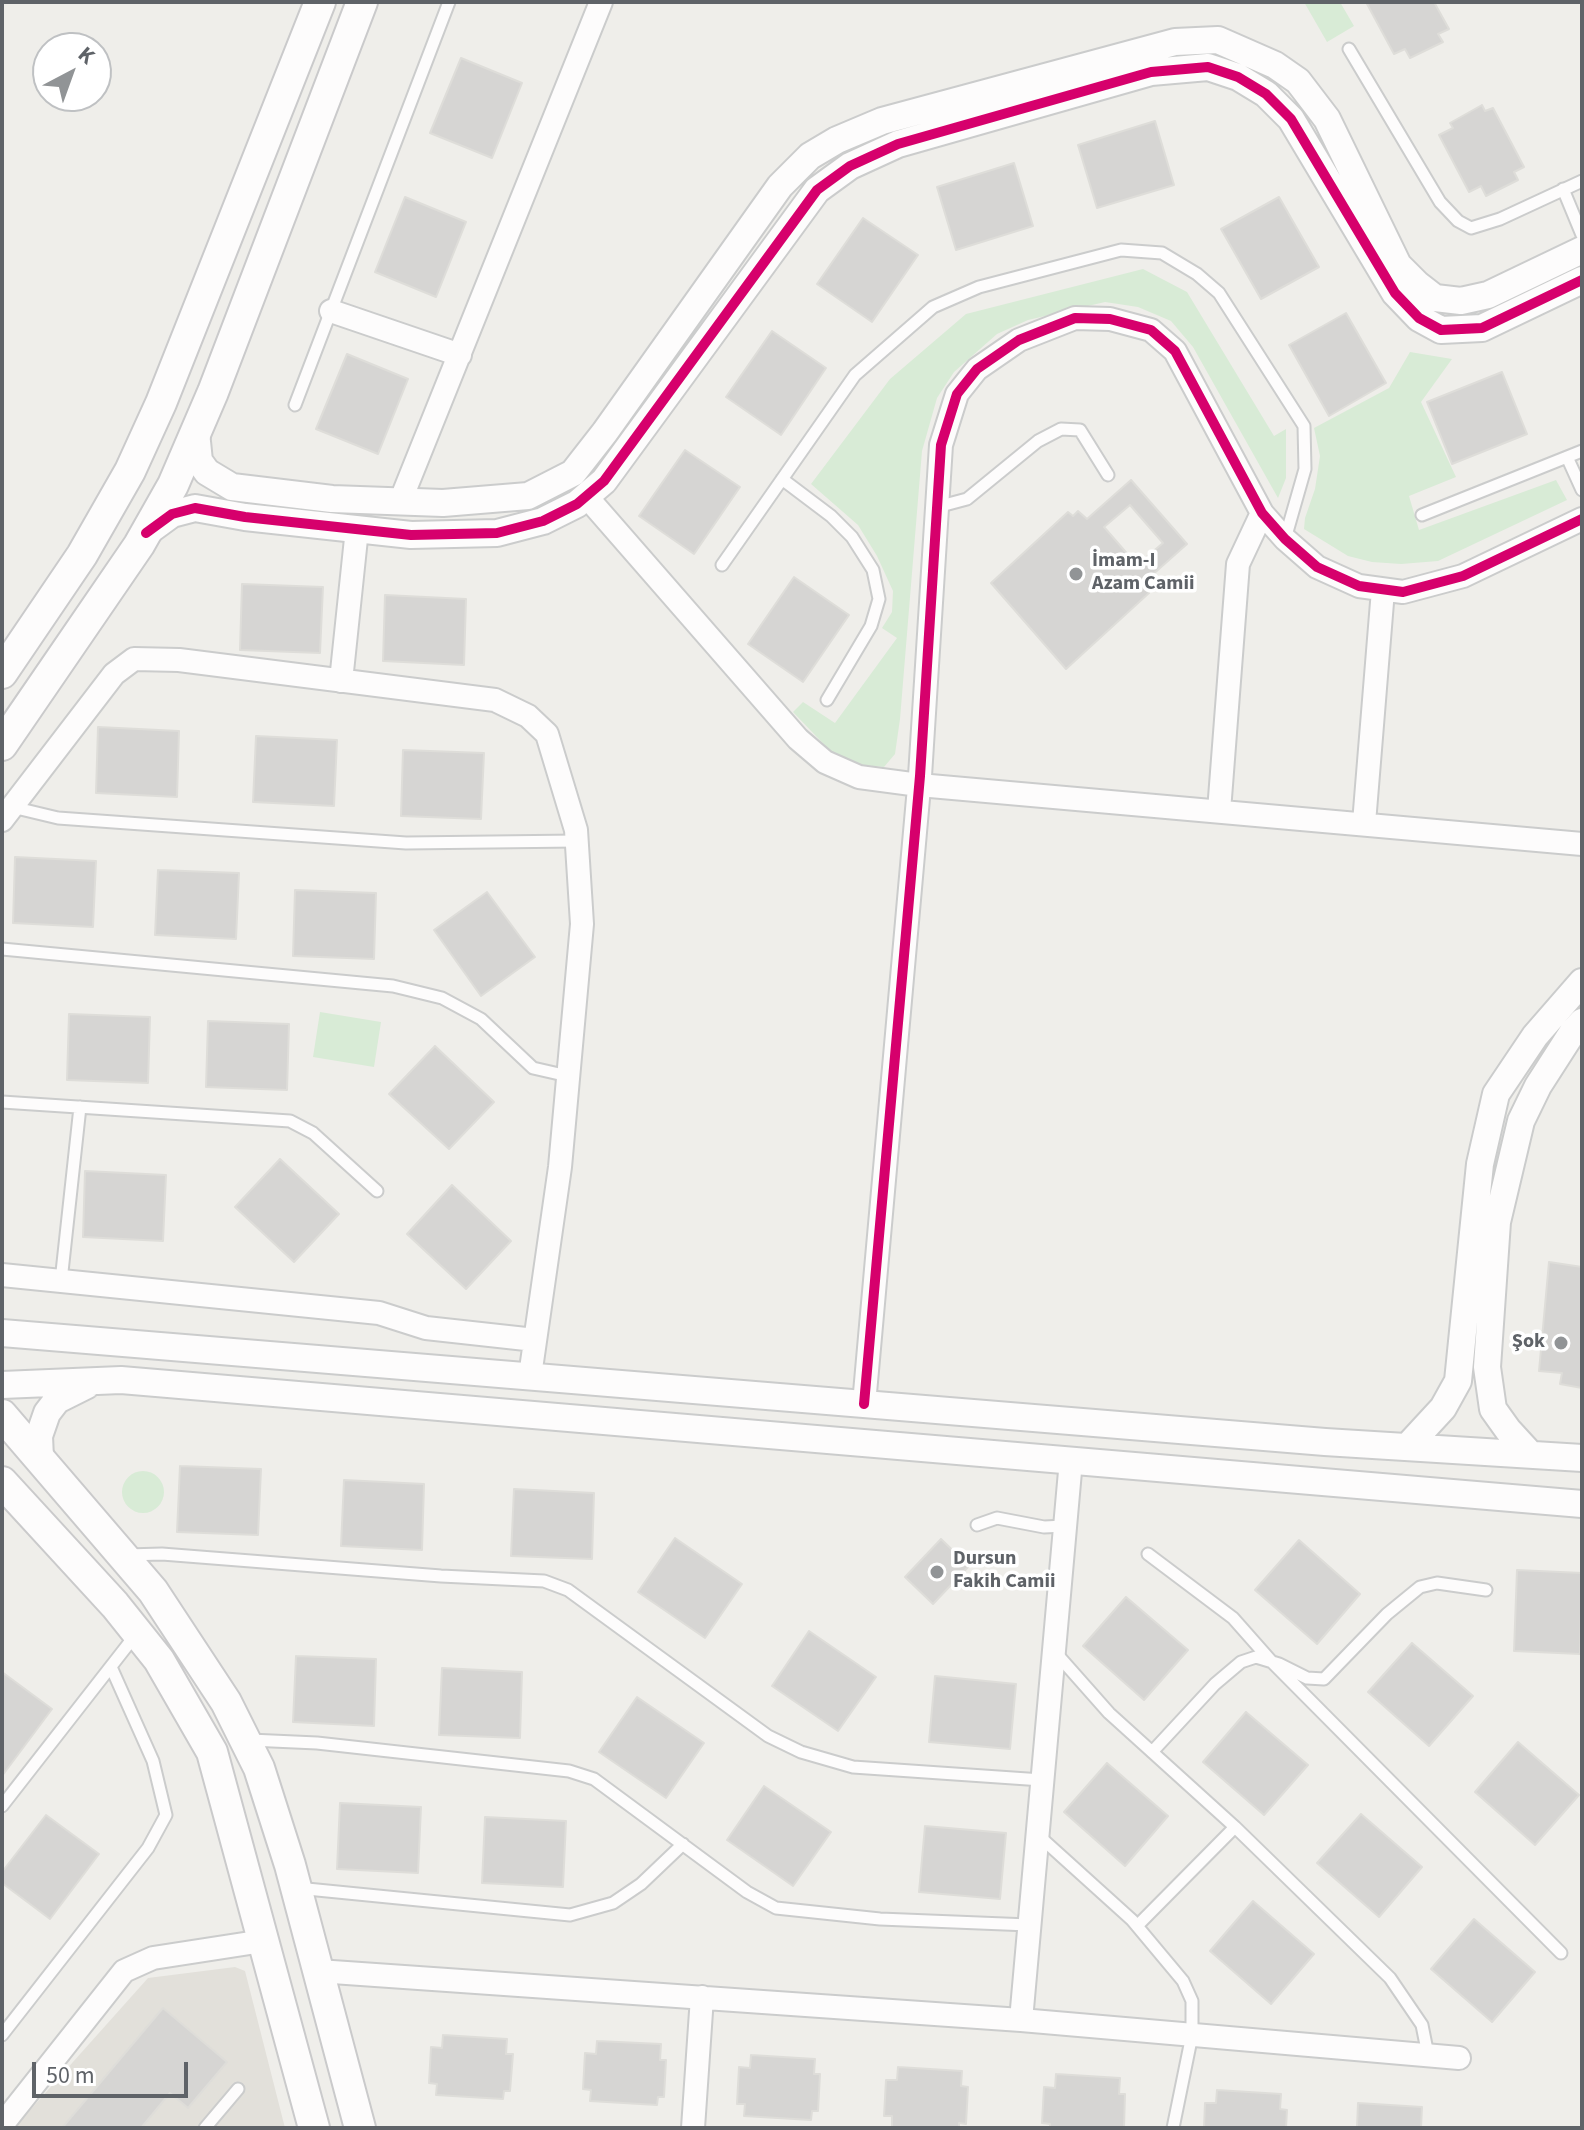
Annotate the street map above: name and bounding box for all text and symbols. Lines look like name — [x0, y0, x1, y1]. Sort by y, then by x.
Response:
north arrow — [32, 32, 112, 112]
text: K — [71, 39, 102, 72]
place label: İmam-I Azam Camii — [1092, 550, 1194, 597]
marker: İmam-I Azam Camii — [1067, 565, 1085, 583]
place label: Şok — [1512, 1331, 1545, 1355]
marker: Şok — [1552, 1334, 1570, 1352]
place label: Dursun Fakih Camii — [953, 1548, 1056, 1595]
marker: Dursun Fakih Camii — [928, 1563, 946, 1581]
scale bar — [36, 2046, 192, 2096]
text: 50 m — [46, 2058, 95, 2093]

